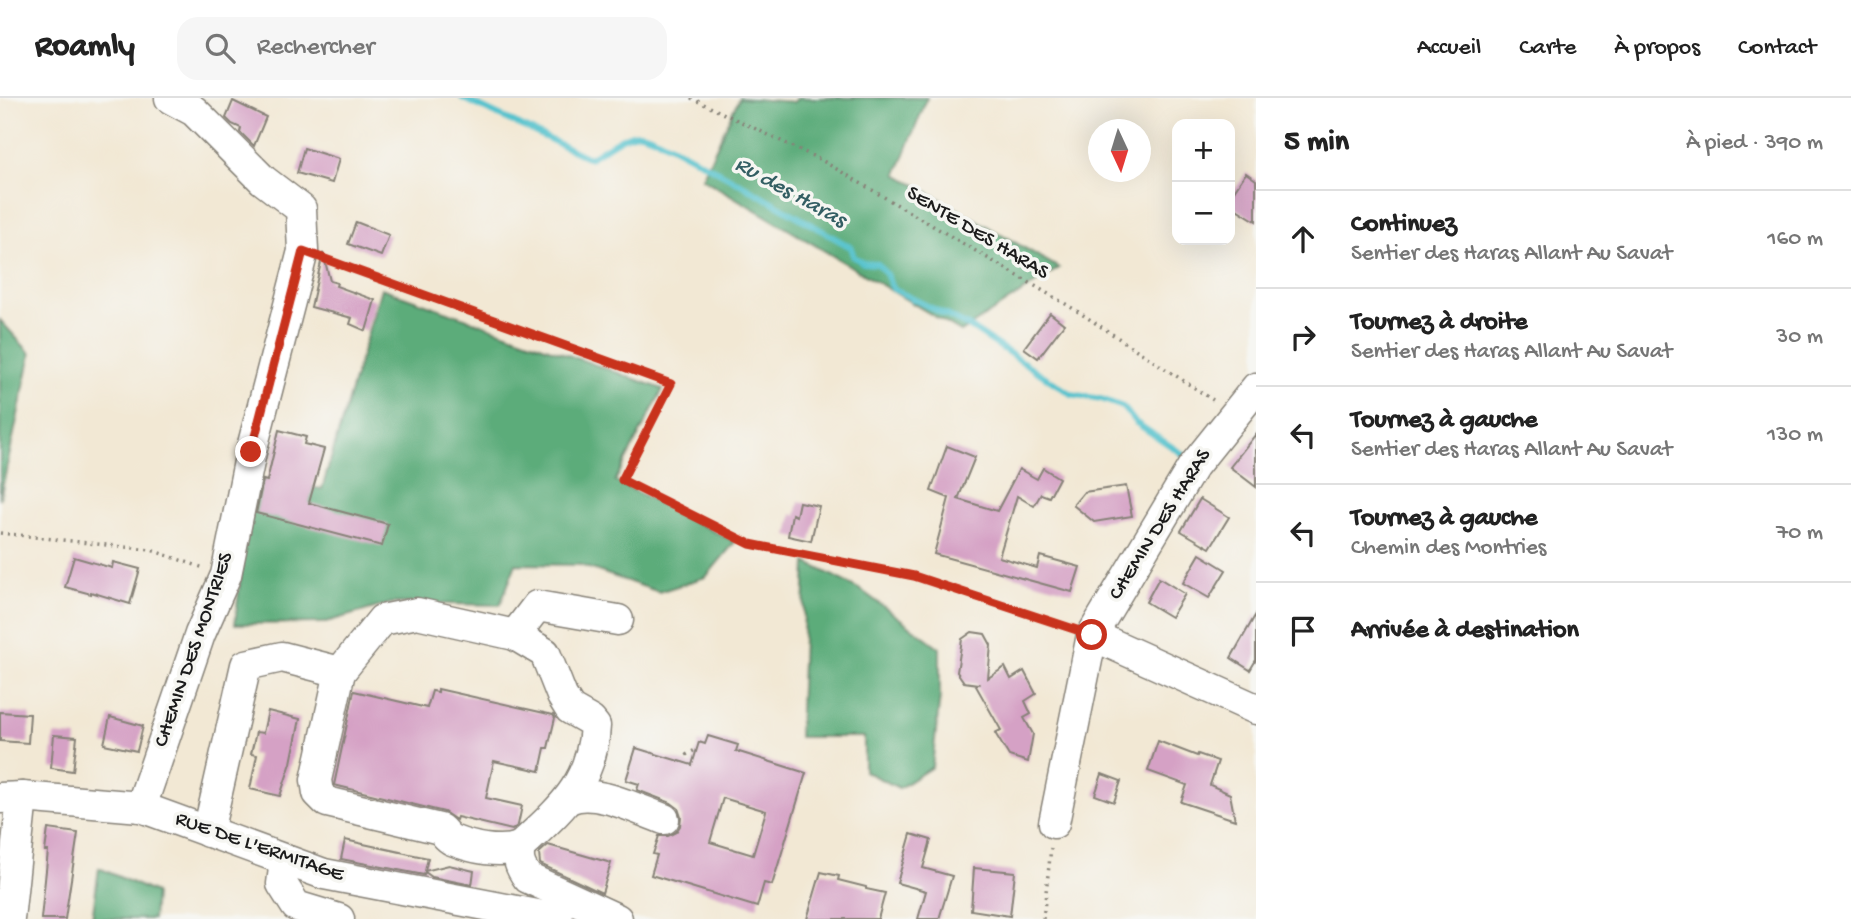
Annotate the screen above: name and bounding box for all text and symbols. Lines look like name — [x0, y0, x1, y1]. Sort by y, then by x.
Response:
search box — [177, 17, 667, 80]
text: Roamly — [35, 29, 135, 67]
icon: search — [201, 29, 239, 67]
text: Rechercher — [257, 33, 375, 64]
text: Accueil — [1417, 34, 1481, 63]
text: Carte — [1519, 34, 1576, 63]
text: À propos — [1614, 34, 1700, 63]
text: Contact — [1738, 34, 1816, 63]
north arrow — [1088, 119, 1151, 182]
map controls — [1172, 119, 1235, 245]
button: + — [1172, 119, 1235, 182]
text: 5 min — [1284, 126, 1349, 161]
text: À pied · 390 m — [1686, 130, 1823, 157]
water label: Ru des Haras — [730, 151, 852, 236]
street label: SENTE DES HARAS — [901, 182, 1053, 286]
button: − — [1172, 182, 1235, 245]
text: Continuez — [1351, 210, 1457, 241]
icon: ahead — [1284, 220, 1322, 258]
text: 160 m — [1767, 226, 1823, 253]
text: Sentier des Haras Allant Au Savat — [1351, 241, 1672, 268]
text: Tournez à droite — [1351, 308, 1528, 339]
icon: right — [1284, 318, 1322, 356]
text: 30 m — [1776, 324, 1823, 351]
text: Sentier des Haras Allant Au Savat — [1351, 339, 1672, 366]
text: Tournez à gauche — [1351, 406, 1538, 437]
icon: left — [1284, 416, 1322, 454]
text: 130 m — [1767, 422, 1823, 449]
route end — [235, 436, 266, 467]
text: Sentier des Haras Allant Au Savat — [1351, 437, 1672, 464]
street label: CHEMIN DES HARAS — [1104, 444, 1218, 605]
text: Tournez à gauche — [1351, 504, 1538, 535]
icon: left — [1284, 514, 1322, 552]
text: 70 m — [1776, 520, 1823, 547]
text: Chemin des Montries — [1351, 535, 1546, 562]
street label: CHEMIN DES MONTRIES — [150, 549, 240, 751]
icon: arrive — [1284, 612, 1322, 650]
text: Arrivée à destination — [1351, 616, 1579, 647]
route start — [1076, 619, 1107, 650]
street label: RUE DE L'ERMITAGE — [172, 807, 347, 889]

